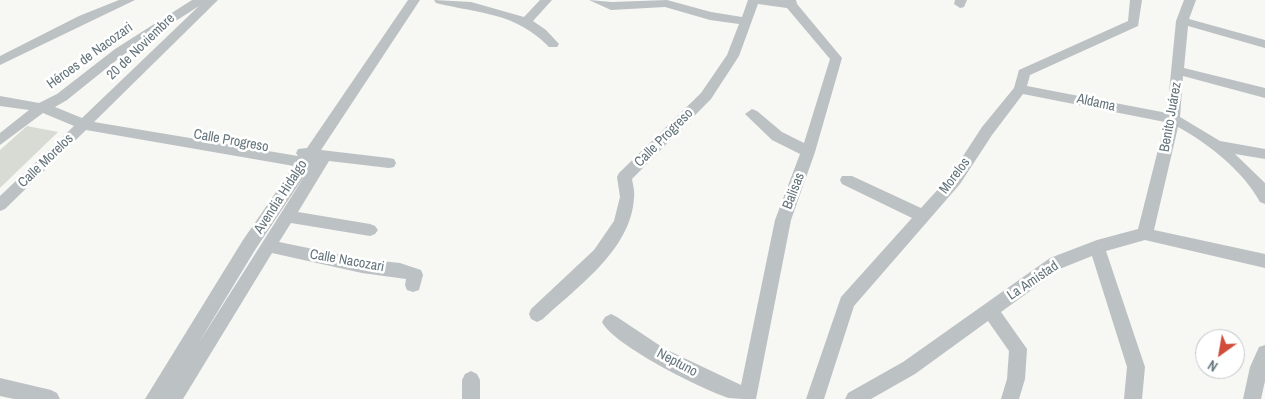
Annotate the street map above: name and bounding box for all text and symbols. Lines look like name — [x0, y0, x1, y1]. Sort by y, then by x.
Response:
street label: 20 de Noviembre — [103, 10, 179, 84]
street label: Héroes de Nacozari — [44, 19, 136, 93]
street label: Benito Juárez — [1157, 81, 1185, 153]
street label: Aldama — [1075, 91, 1117, 115]
street label: Calle Progreso — [631, 105, 697, 171]
street label: Calle Progreso — [192, 126, 270, 156]
street label: Calle Morelos — [15, 131, 77, 191]
street label: Morelos — [936, 155, 974, 197]
street label: Avendia Hidalgo — [251, 157, 311, 237]
street label: Balisas — [779, 170, 809, 212]
street label: Calle Nacozari — [308, 246, 386, 276]
street label: La Amistad — [1004, 258, 1062, 304]
north arrow — [1195, 329, 1245, 379]
street label: Neptuno — [654, 345, 700, 381]
text: N — [1204, 356, 1221, 376]

